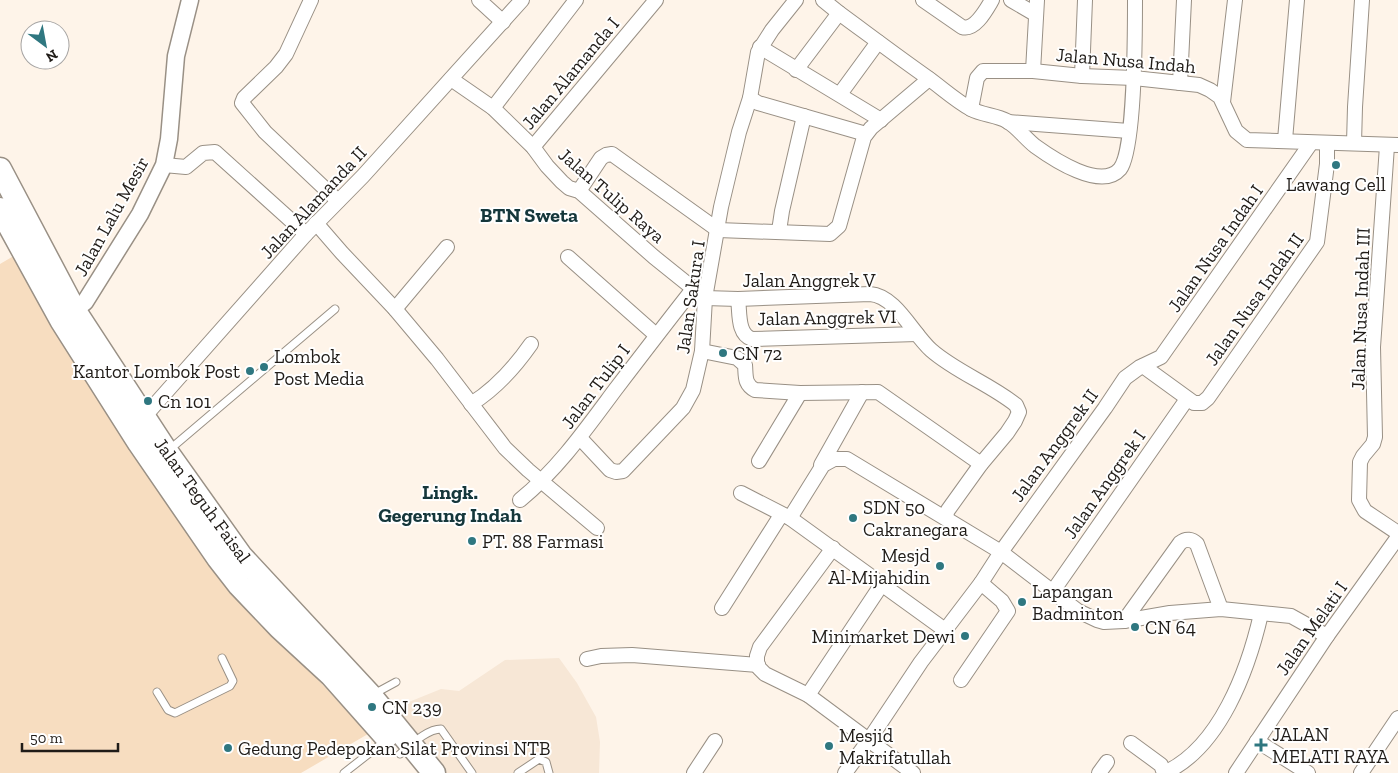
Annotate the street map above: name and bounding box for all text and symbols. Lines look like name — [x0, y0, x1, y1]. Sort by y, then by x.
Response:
street label: Jalan Alamanda I — [517, 13, 624, 134]
north arrow — [20, 20, 70, 70]
street label: Jalan Nusa Indah — [1055, 43, 1197, 78]
text: N — [42, 46, 61, 66]
street label: Jalan Alamanda II — [255, 141, 371, 263]
street label: Jalan Tulip Raya — [554, 143, 670, 248]
street label: Jalan Lalu Mesir — [69, 152, 154, 280]
marker: Lawang Cell — [1330, 159, 1342, 171]
place label: Lawang Cell — [1286, 173, 1386, 196]
street label: Jalan Nusa Indah I — [1163, 180, 1268, 316]
district label: BTN Sweta — [480, 203, 578, 227]
street label: Jalan Nusa Indah III — [1346, 227, 1375, 391]
street label: Jalan Nusa Indah II — [1200, 229, 1309, 370]
street label: Jalan Sakura I — [671, 239, 710, 355]
street label: Jalan Anggrek V — [743, 269, 876, 292]
street label: Jalan Anggrek VI — [757, 305, 897, 330]
street label: Jalan Tulip I — [556, 339, 635, 433]
place label: CN 72 — [733, 342, 782, 365]
place label: Lombok Post Media — [274, 345, 364, 390]
marker: CN 72 — [717, 347, 729, 359]
place label: Kantor Lombok Post — [73, 360, 240, 383]
marker: Lombok Post Media — [258, 361, 270, 373]
marker: Kantor Lombok Post — [244, 365, 256, 377]
street label: Jalan Anggrek II — [1005, 384, 1103, 506]
place label: Cn 101 — [158, 390, 211, 413]
marker: Cn 101 — [142, 395, 154, 407]
street label: Jalan Anggrek I — [1058, 425, 1150, 543]
street label: Jalan Teguh Faisal — [149, 433, 256, 567]
district label: Lingk. Gegerung Indah — [378, 480, 522, 527]
place label: SDN 50 Cakranegara — [863, 496, 968, 541]
marker: SDN 50 Cakranegara — [847, 512, 859, 524]
place label: PT. 88 Farmasi — [482, 530, 604, 553]
marker: PT. 88 Farmasi — [466, 535, 478, 547]
place label: Mesjd Al-Mijahidin — [828, 544, 931, 589]
marker: Mesjd Al-Mijahidin — [934, 560, 946, 572]
street label: Jalan Melati I — [1271, 577, 1352, 680]
place label: Lapangan Badminton — [1032, 580, 1123, 625]
marker: Lapangan Badminton — [1016, 596, 1028, 608]
place label: CN 64 — [1145, 616, 1196, 639]
marker: CN 64 — [1129, 621, 1141, 633]
place label: Minimarket Dewi — [811, 625, 955, 648]
marker: Minimarket Dewi — [959, 630, 971, 642]
place label: CN 239 — [382, 696, 442, 719]
marker: CN 239 — [366, 701, 378, 713]
scale bar — [22, 720, 119, 752]
place label: JALAN MELATI RAYA — [1272, 723, 1390, 768]
place label: Mesjid Makrifatullah — [839, 724, 951, 769]
text: 50 m — [30, 729, 63, 747]
place label: Gedung Pedepokan Silat Provinsi NTB — [238, 737, 550, 760]
marker: JALAN MELATI RAYA — [1254, 738, 1268, 752]
marker: Mesjid Makrifatullah — [823, 740, 835, 752]
marker: Gedung Pedepokan Silat Provinsi NTB — [222, 742, 234, 754]

